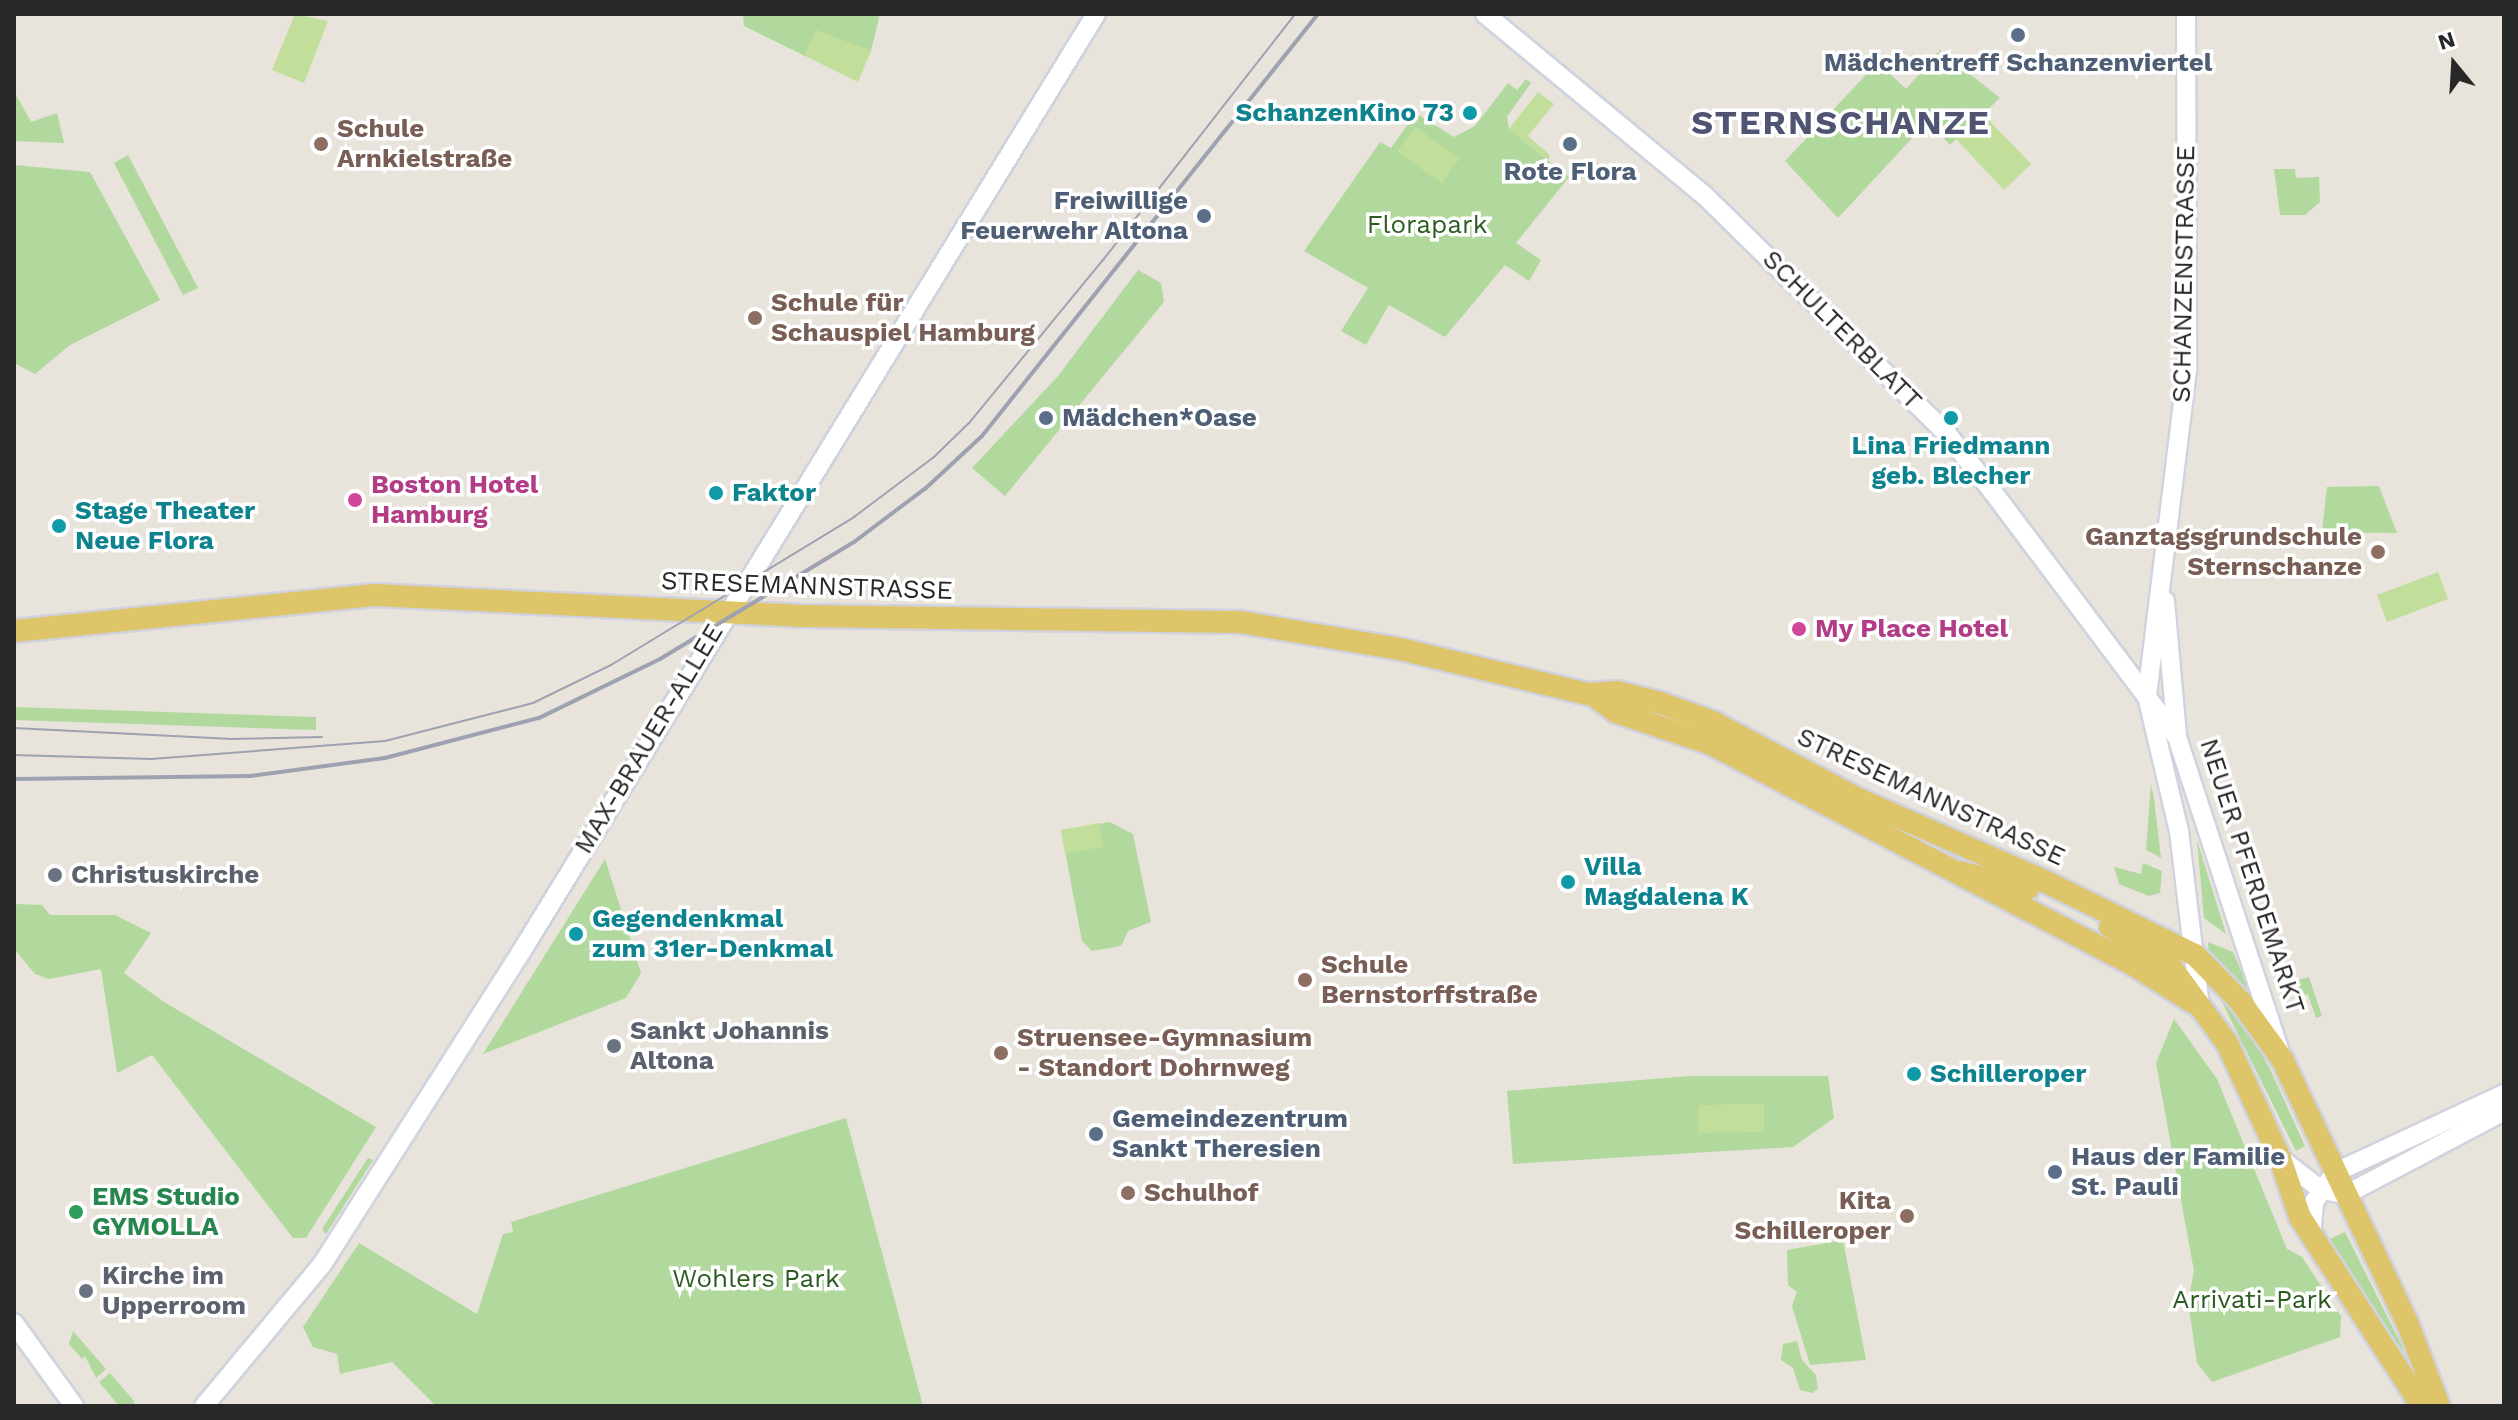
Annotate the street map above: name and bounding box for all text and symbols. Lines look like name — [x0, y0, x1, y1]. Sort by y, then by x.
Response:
north arrow — [2414, 24, 2494, 104]
marker: Mädchentreff Schanzenviertel — [2009, 26, 2027, 44]
text: N — [2435, 26, 2458, 55]
place label: Mädchentreff Schanzenviertel — [1824, 47, 2212, 79]
place label: SchanzenKino 73 — [1235, 97, 1454, 129]
district label: STERNSCHANZE — [1691, 103, 1991, 143]
marker: SchanzenKino 73 — [1461, 104, 1479, 122]
place label: Schule Arnkielstraße — [337, 113, 512, 174]
marker: Schule Arnkielstraße — [312, 135, 330, 153]
marker: Rote Flora — [1561, 135, 1579, 153]
street label: SCHANZENSTRASSE — [2166, 145, 2202, 403]
place label: Rote Flora — [1503, 156, 1637, 188]
place label: Freiwillige Feuerwehr Altona — [959, 185, 1188, 246]
marker: Freiwillige Feuerwehr Altona — [1195, 207, 1213, 225]
park label: Florapark — [1367, 209, 1487, 241]
street label: SCHULTERBLATT — [1756, 244, 1928, 416]
place label: Schule für Schauspiel Hamburg — [771, 287, 1035, 348]
marker: Schule für Schauspiel Hamburg — [746, 309, 764, 327]
place label: Mädchen*Oase — [1062, 402, 1257, 434]
marker: Mädchen*Oase — [1037, 409, 1055, 427]
marker: Lina Friedmann geb. Blecher — [1942, 409, 1960, 427]
place label: Lina Friedmann geb. Blecher — [1851, 430, 2051, 492]
place label: Boston Hotel Hamburg — [371, 469, 538, 530]
place label: Faktor — [732, 477, 816, 509]
marker: Faktor — [707, 484, 725, 502]
marker: Boston Hotel Hamburg — [346, 491, 364, 509]
place label: Stage Theater Neue Flora — [75, 495, 256, 556]
marker: Stage Theater Neue Flora — [50, 517, 68, 535]
place label: Ganztagsgrundschule Sternschanze — [2085, 521, 2362, 582]
marker: Ganztagsgrundschule Sternschanze — [2369, 543, 2387, 561]
street label: STRESEMANNSTRASSE — [661, 565, 953, 607]
place label: My Place Hotel — [1815, 613, 2009, 645]
street label: MAX-BRAUER-ALLEE — [568, 618, 730, 860]
marker: My Place Hotel — [1790, 620, 1808, 638]
street label: STRESEMANNSTRASSE — [1792, 721, 2070, 873]
street label: NEUER PFERDEMARKT — [2193, 735, 2311, 1017]
place label: Villa Magdalena K — [1584, 851, 1749, 912]
place label: Christuskirche — [71, 859, 259, 891]
marker: Christuskirche — [46, 866, 64, 884]
marker: Villa Magdalena K — [1559, 873, 1577, 891]
place label: Gegendenkmal zum 31er-Denkmal — [592, 903, 833, 964]
marker: Gegendenkmal zum 31er-Denkmal — [567, 925, 585, 943]
place label: Schule Bernstorffstraße — [1321, 949, 1538, 1010]
marker: Schule Bernstorffstraße — [1296, 971, 1314, 989]
place label: Sankt Johannis Altona — [630, 1015, 829, 1076]
place label: Struensee-Gymnasium - Standort Dohrnweg — [1017, 1022, 1312, 1084]
marker: Sankt Johannis Altona — [605, 1037, 623, 1055]
marker: Struensee-Gymnasium - Standort Dohrnweg — [992, 1044, 1010, 1062]
place label: Schilleroper — [1930, 1058, 2086, 1090]
marker: Schilleroper — [1905, 1065, 1923, 1083]
place label: Gemeindezentrum Sankt Theresien — [1112, 1103, 1348, 1164]
marker: Gemeindezentrum Sankt Theresien — [1087, 1125, 1105, 1143]
place label: Haus der Familie St. Pauli — [2071, 1141, 2286, 1202]
marker: Haus der Familie St. Pauli — [2046, 1163, 2064, 1181]
place label: Schulhof — [1144, 1177, 1259, 1209]
place label: EMS Studio GYMOLLA — [92, 1181, 240, 1242]
marker: Schulhof — [1119, 1184, 1137, 1202]
place label: Kita Schilleroper — [1735, 1185, 1891, 1246]
marker: EMS Studio GYMOLLA — [67, 1203, 85, 1221]
marker: Kita Schilleroper — [1898, 1207, 1916, 1225]
place label: Kirche im Upperroom — [102, 1260, 246, 1322]
park label: Wohlers Park — [672, 1263, 840, 1295]
marker: Kirche im Upperroom — [77, 1282, 95, 1300]
park label: Arrivati-Park — [2172, 1284, 2332, 1316]

